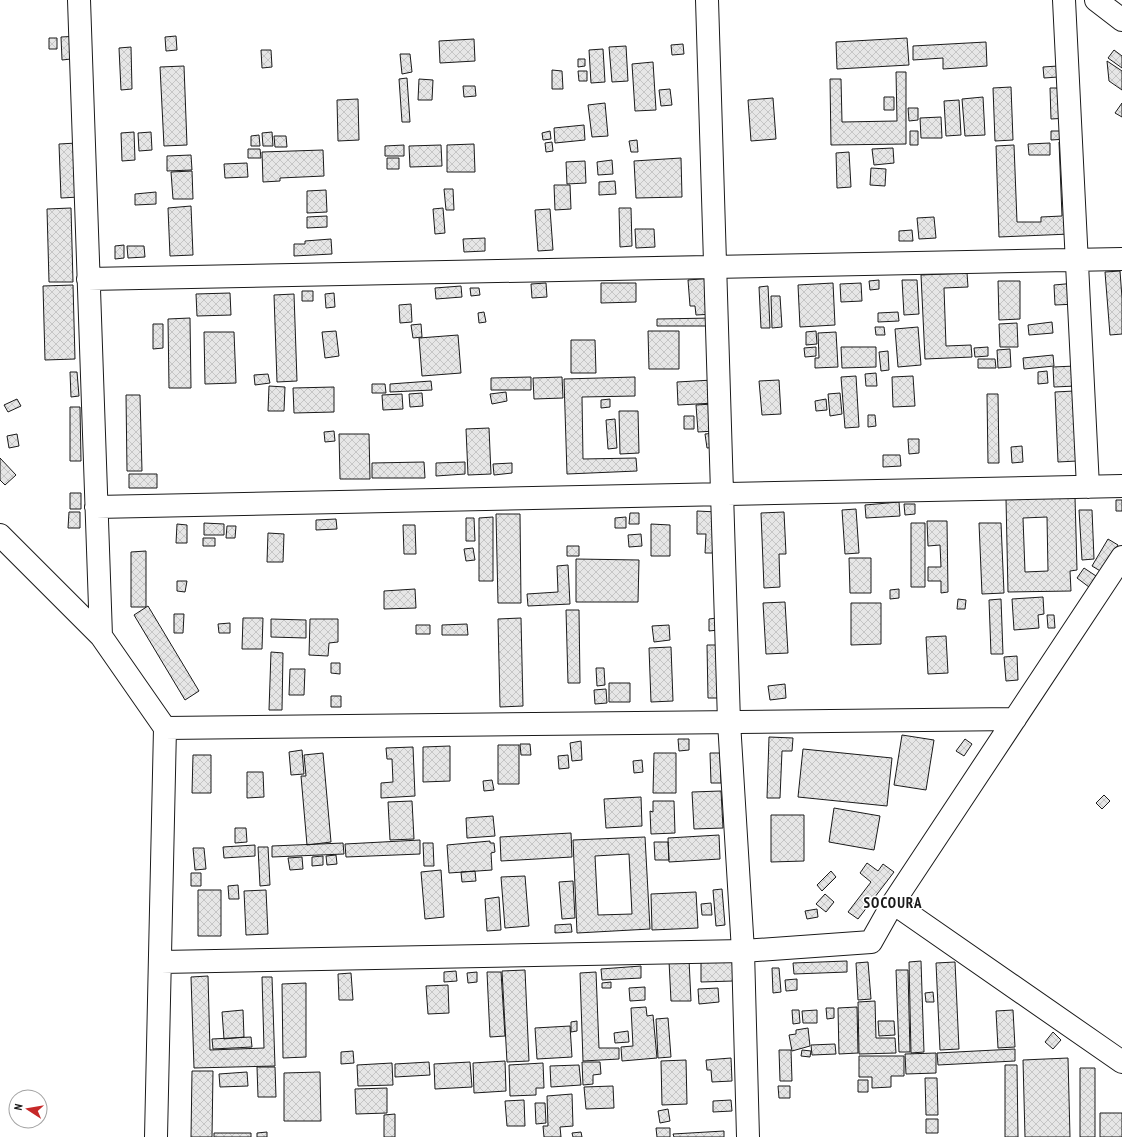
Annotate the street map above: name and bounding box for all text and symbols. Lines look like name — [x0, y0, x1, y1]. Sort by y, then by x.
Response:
district label: SOCOURA — [864, 893, 922, 912]
north arrow — [8, 1089, 48, 1129]
text: N — [11, 1103, 26, 1111]

